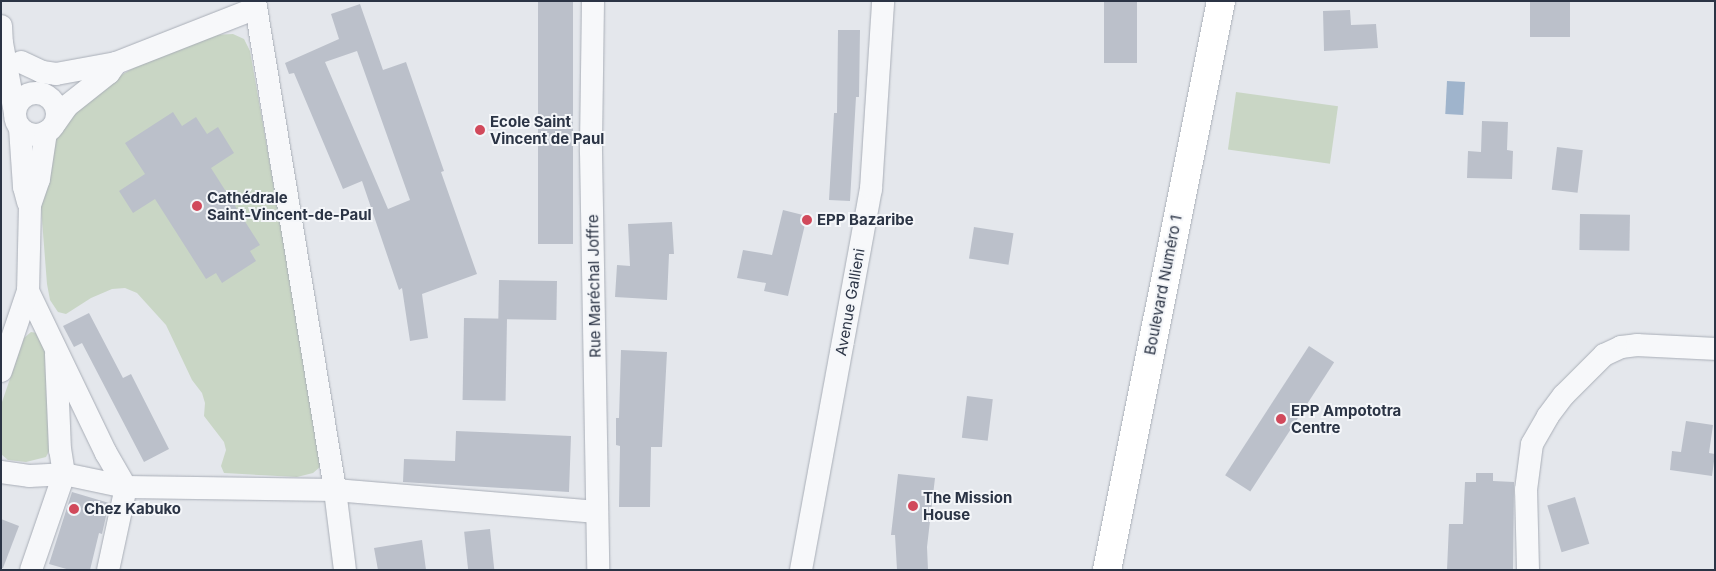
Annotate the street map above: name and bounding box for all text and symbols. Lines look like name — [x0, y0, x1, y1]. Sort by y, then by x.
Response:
place label: Ecole Saint Vincent de Paul — [490, 112, 604, 147]
marker: Ecole Saint Vincent de Paul — [474, 124, 486, 136]
place label: Cathédrale Saint-Vincent-de-Paul — [207, 188, 372, 223]
marker: Cathédrale Saint-Vincent-de-Paul — [191, 200, 203, 212]
place label: EPP Bazaribe — [817, 211, 914, 229]
street label: Rue Maréchal Joffre — [584, 214, 604, 358]
marker: EPP Bazaribe — [801, 214, 813, 226]
street label: Boulevard Numéro 1 — [1141, 214, 1185, 356]
street label: Avenue Gallieni — [832, 247, 868, 357]
place label: EPP Ampototra Centre — [1291, 401, 1401, 436]
marker: EPP Ampototra Centre — [1275, 413, 1287, 425]
place label: The Mission House — [923, 488, 1012, 523]
place label: Chez Kabuko — [84, 500, 181, 518]
marker: The Mission House — [907, 500, 919, 512]
marker: Chez Kabuko — [68, 503, 80, 515]

